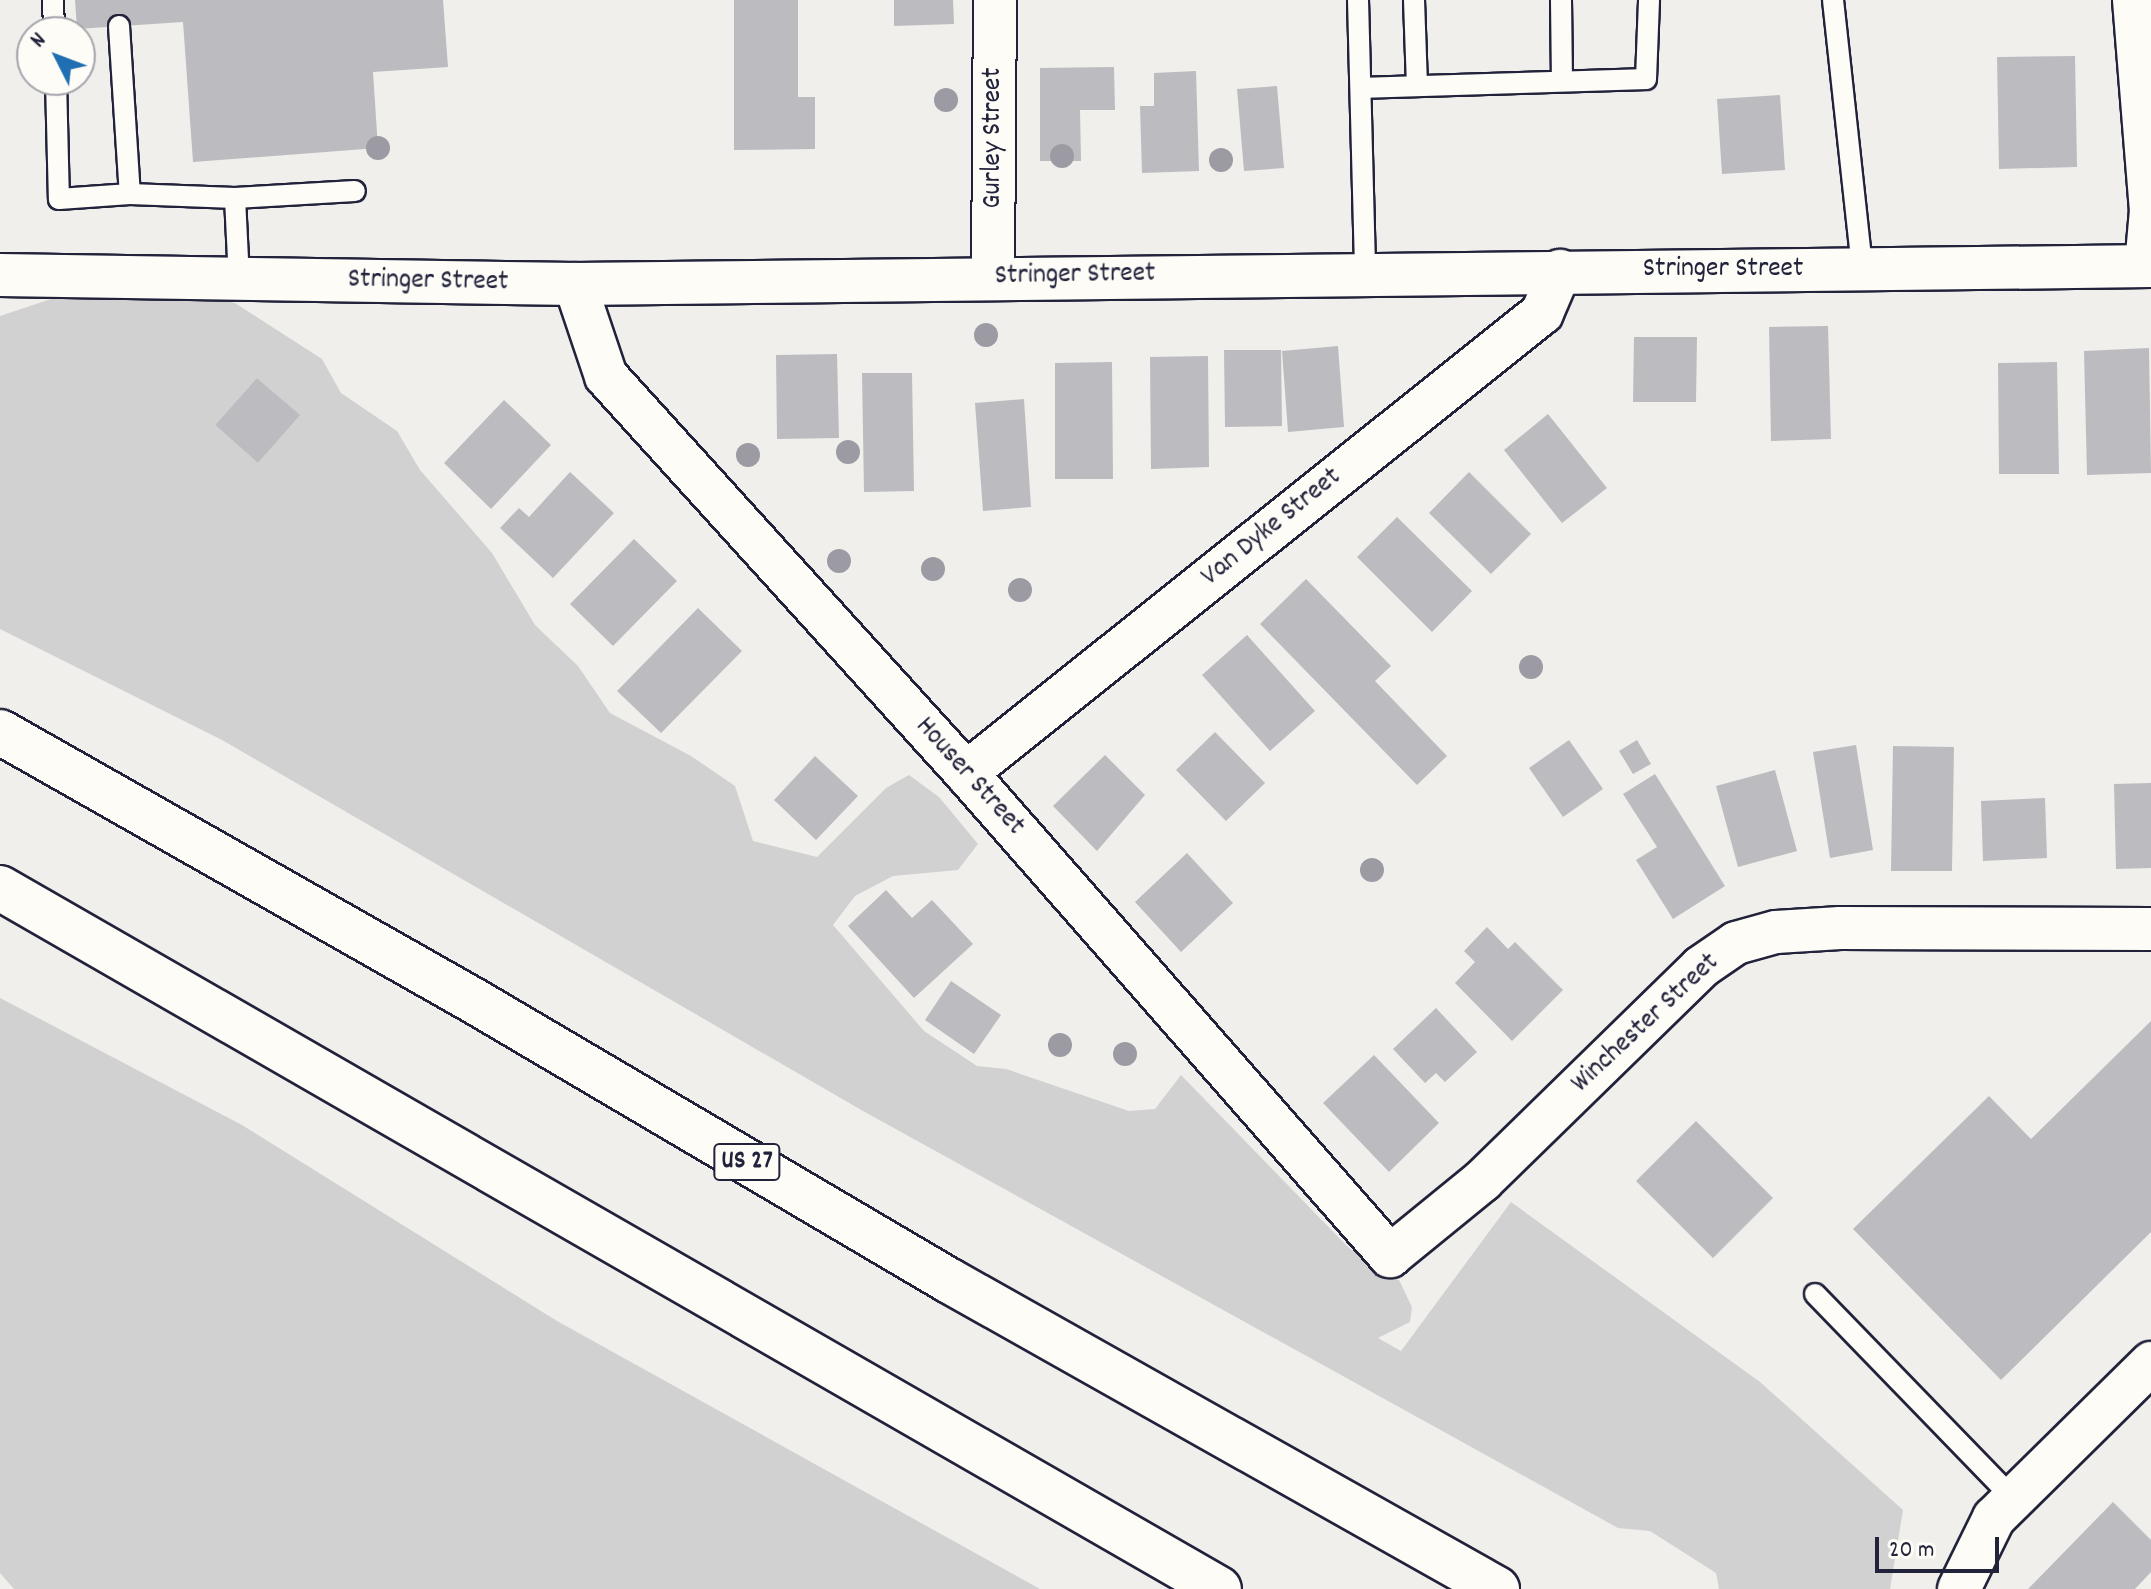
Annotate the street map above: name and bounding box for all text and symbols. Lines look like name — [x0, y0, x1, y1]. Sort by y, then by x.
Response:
north arrow — [16, 16, 96, 96]
text: N — [24, 27, 54, 55]
street label: Gurley Street — [977, 67, 1011, 209]
street label: Stringer Street — [1643, 253, 1803, 287]
street label: Stringer Street — [994, 258, 1156, 294]
street label: Stringer Street — [347, 264, 509, 300]
street label: Van Dyke Street — [1195, 461, 1349, 595]
street label: Houser Street — [907, 711, 1031, 843]
street label: Winchester Street — [1565, 947, 1727, 1101]
road number: US 27 — [713, 1140, 781, 1184]
scale bar — [1879, 1521, 2003, 1571]
text: 20 m — [1889, 1534, 1935, 1568]

